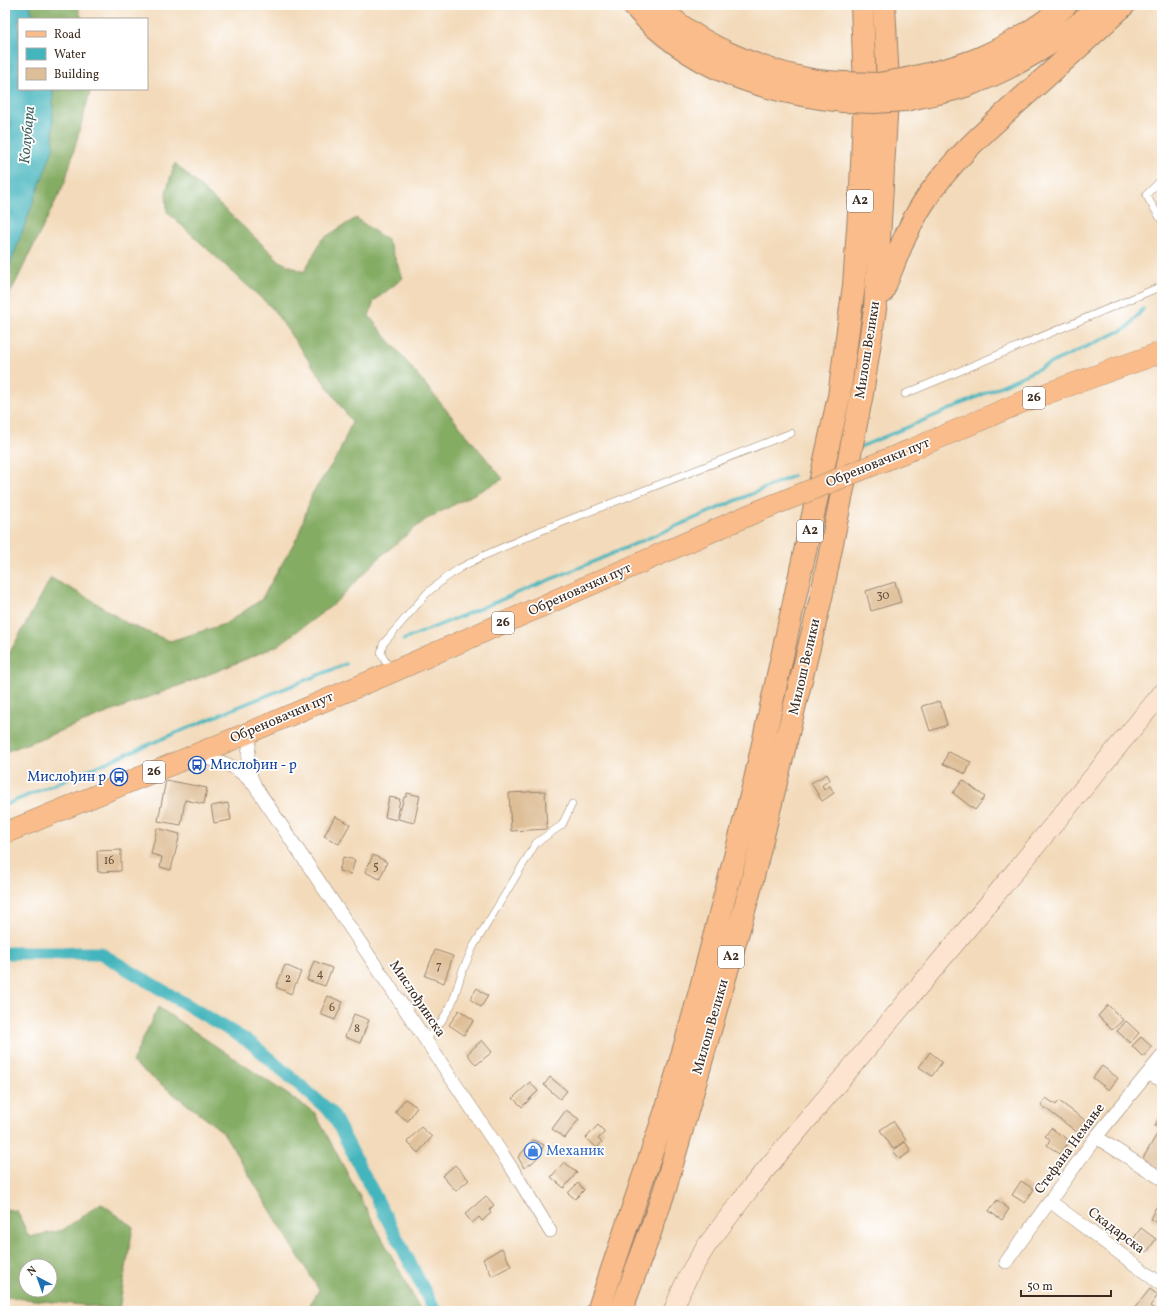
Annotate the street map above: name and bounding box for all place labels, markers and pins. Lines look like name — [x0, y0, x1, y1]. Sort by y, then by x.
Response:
bus stop icon: Мислођин - р — [187, 755, 207, 775]
place label: Мислођин - р — [210, 756, 297, 775]
bus stop icon: Мислођин р — [109, 767, 129, 787]
place label: Мислођин р — [27, 768, 106, 787]
shop icon: Механик — [523, 1141, 543, 1161]
place label: Механик — [546, 1142, 605, 1161]

